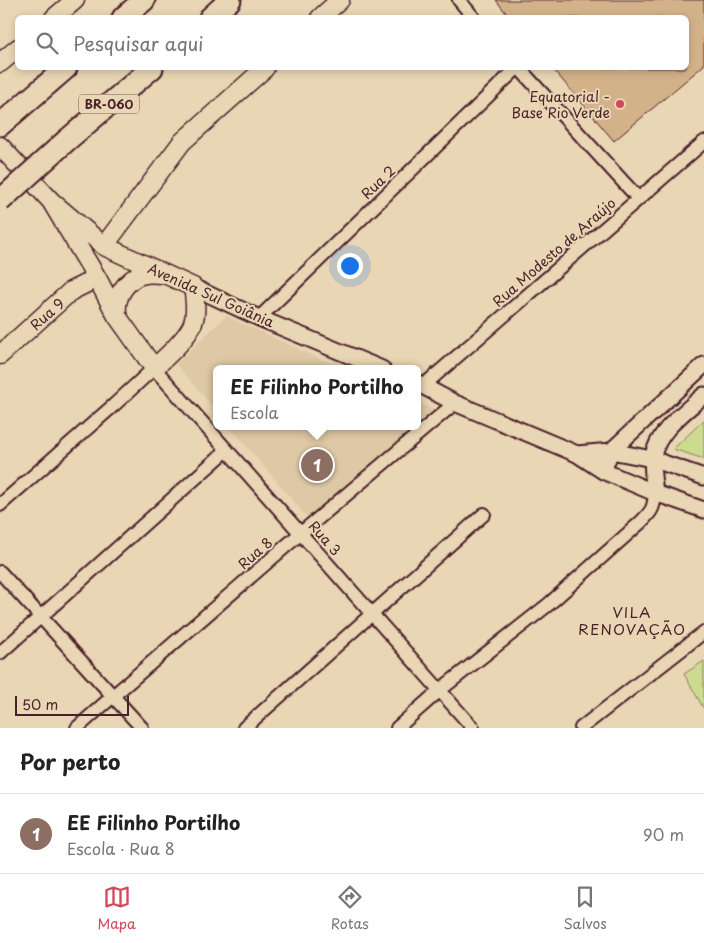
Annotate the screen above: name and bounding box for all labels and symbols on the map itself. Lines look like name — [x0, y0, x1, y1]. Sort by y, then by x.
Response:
place label: Equatorial - Base Rio Verde — [511, 86, 610, 123]
road number: BR-060 — [79, 95, 139, 114]
marker: Equatorial - Base Rio Verde — [614, 98, 626, 110]
street label: Rua 2 — [356, 160, 400, 204]
street label: Rua Modesto de Araújo — [488, 192, 620, 311]
your location — [337, 253, 363, 279]
street label: Avenida Sul Goiânia — [144, 258, 278, 332]
street label: Rua 9 — [25, 293, 69, 335]
pin: 1 — [301, 446, 333, 484]
street label: Rua 3 — [304, 516, 346, 560]
street label: Rua 8 — [233, 532, 277, 574]
district label: VILA RENOVAÇÃO — [578, 600, 686, 640]
scale bar — [15, 693, 129, 716]

